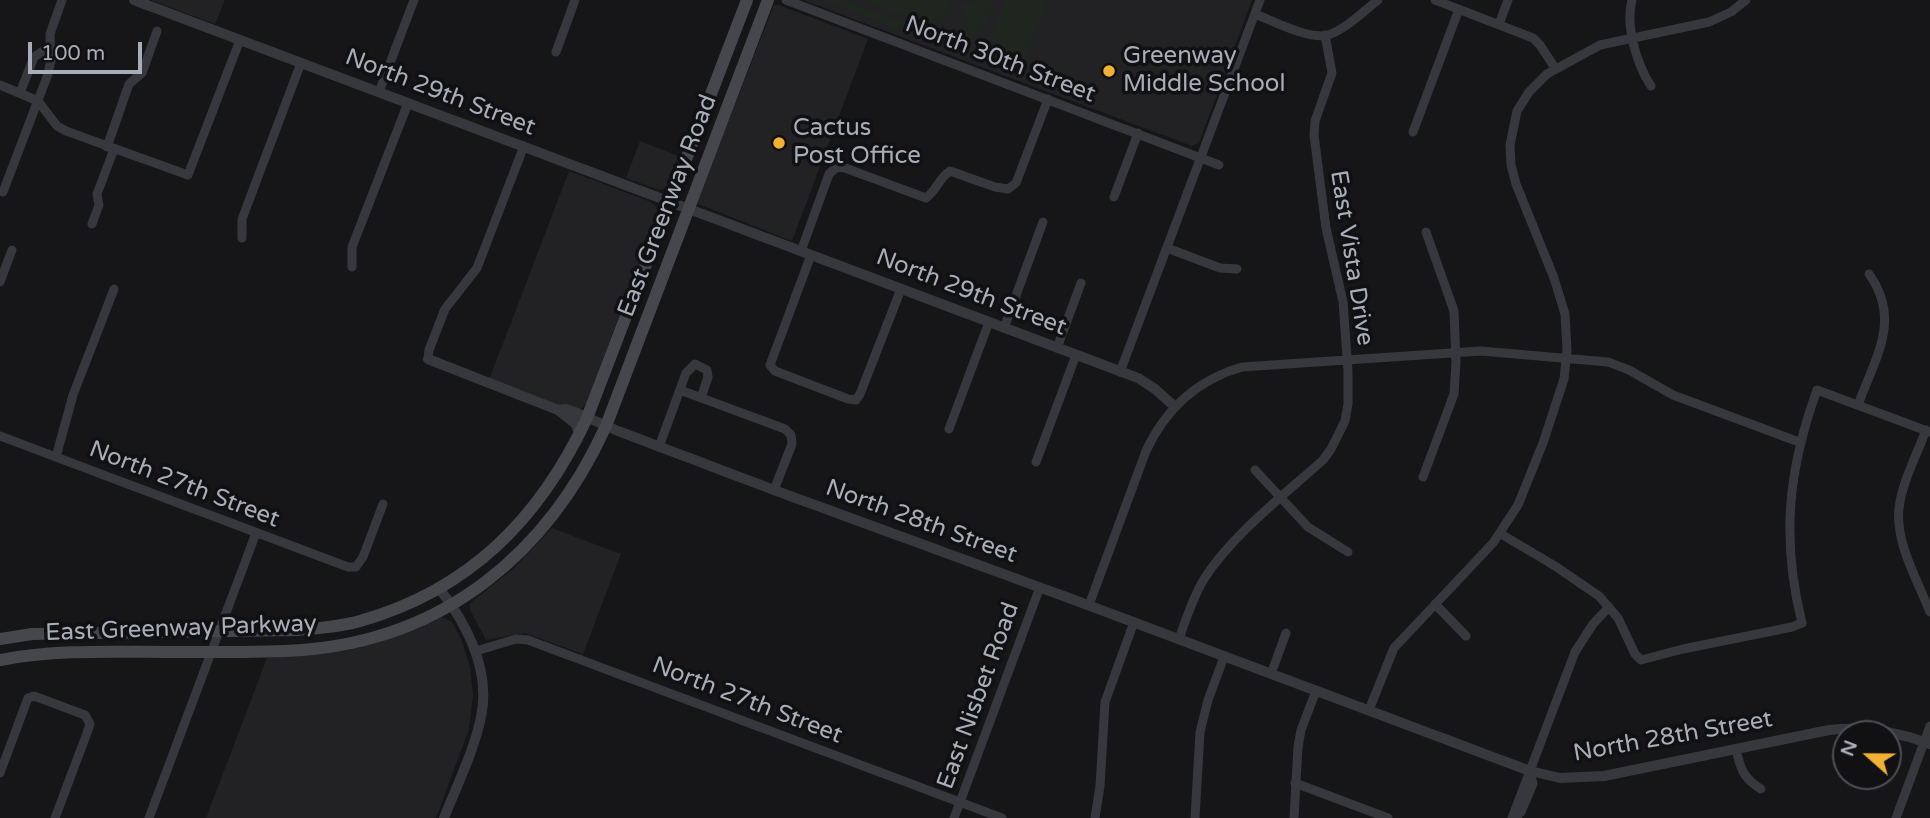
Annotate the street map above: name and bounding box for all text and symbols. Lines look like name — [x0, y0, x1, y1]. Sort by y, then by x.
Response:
street label: North 30th Street — [901, 10, 1099, 110]
scale bar — [32, 28, 145, 72]
text: 100 m — [41, 41, 105, 66]
street label: North 29th Street — [341, 43, 539, 143]
place label: Greenway Middle School — [1123, 43, 1285, 99]
marker: Greenway Middle School — [1101, 63, 1117, 79]
street label: East Greenway Road — [612, 91, 724, 321]
place label: Cactus Post Office — [793, 115, 921, 171]
marker: Cactus Post Office — [771, 135, 787, 151]
street label: East Vista Drive — [1323, 168, 1379, 348]
street label: North 29th Street — [872, 243, 1070, 343]
street label: North 27th Street — [85, 435, 283, 535]
street label: North 28th Street — [821, 474, 1021, 570]
street label: East Nisbet Road — [932, 599, 1026, 793]
street label: East Greenway Parkway — [45, 610, 317, 648]
street label: North 27th Street — [648, 651, 846, 751]
street label: North 28th Street — [1571, 705, 1775, 769]
north arrow — [1832, 720, 1902, 790]
text: N — [1836, 737, 1862, 759]

